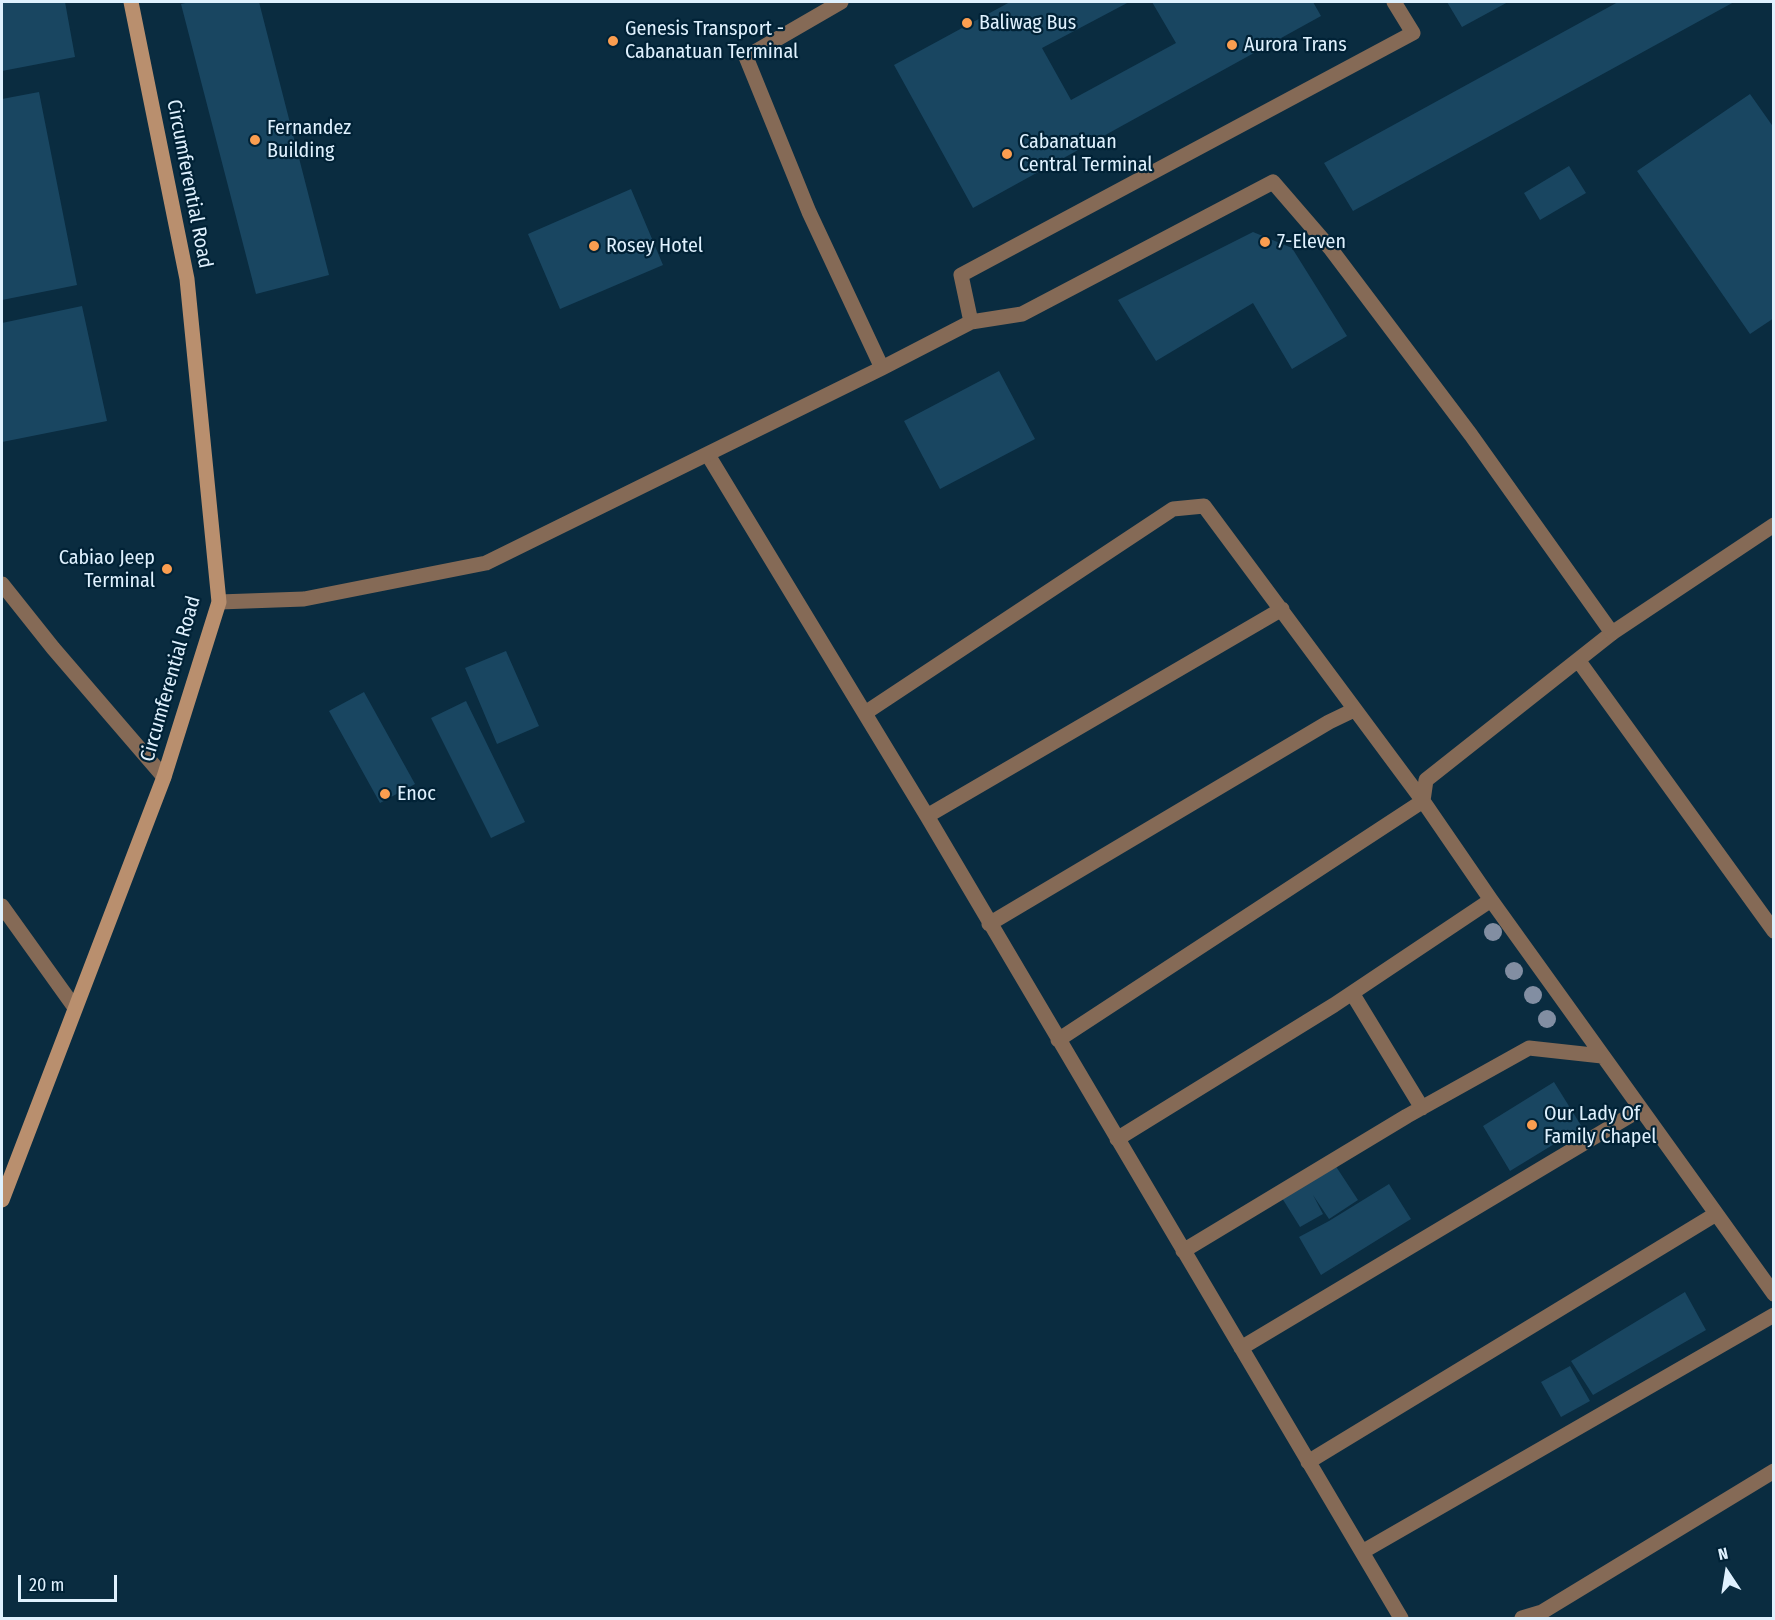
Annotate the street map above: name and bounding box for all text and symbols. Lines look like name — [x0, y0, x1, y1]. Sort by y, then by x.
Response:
place label: Baliwag Bus — [979, 11, 1076, 35]
marker: Baliwag Bus — [960, 16, 974, 30]
place label: Genesis Transport - Cabanatuan Terminal — [625, 17, 798, 64]
place label: Aurora Trans — [1244, 33, 1347, 57]
marker: Genesis Transport - Cabanatuan Terminal — [606, 34, 620, 48]
marker: Aurora Trans — [1225, 38, 1239, 52]
street label: Circumferential Road — [161, 98, 217, 270]
place label: Fernandez Building — [267, 116, 351, 163]
place label: Cabanatuan Central Terminal — [1019, 130, 1153, 177]
marker: Fernandez Building — [248, 133, 262, 147]
marker: Cabanatuan Central Terminal — [1000, 147, 1014, 161]
place label: 7-Eleven — [1277, 230, 1346, 254]
place label: Rosey Hotel — [606, 234, 703, 258]
marker: 7-Eleven — [1258, 235, 1272, 249]
marker: Rosey Hotel — [587, 239, 601, 253]
place label: Cabiao Jeep Terminal — [59, 546, 155, 593]
marker: Cabiao Jeep Terminal — [160, 562, 174, 576]
street label: Circumferential Road — [136, 593, 206, 765]
place label: Enoc — [397, 782, 436, 806]
marker: Enoc — [378, 787, 392, 801]
place label: Our Lady Of Family Chapel — [1544, 1102, 1657, 1149]
marker: Our Lady Of Family Chapel — [1525, 1118, 1539, 1132]
north arrow — [1697, 1542, 1757, 1602]
text: N — [1716, 1544, 1730, 1564]
scale bar — [21, 1563, 120, 1601]
text: 20 m — [29, 1574, 64, 1596]

